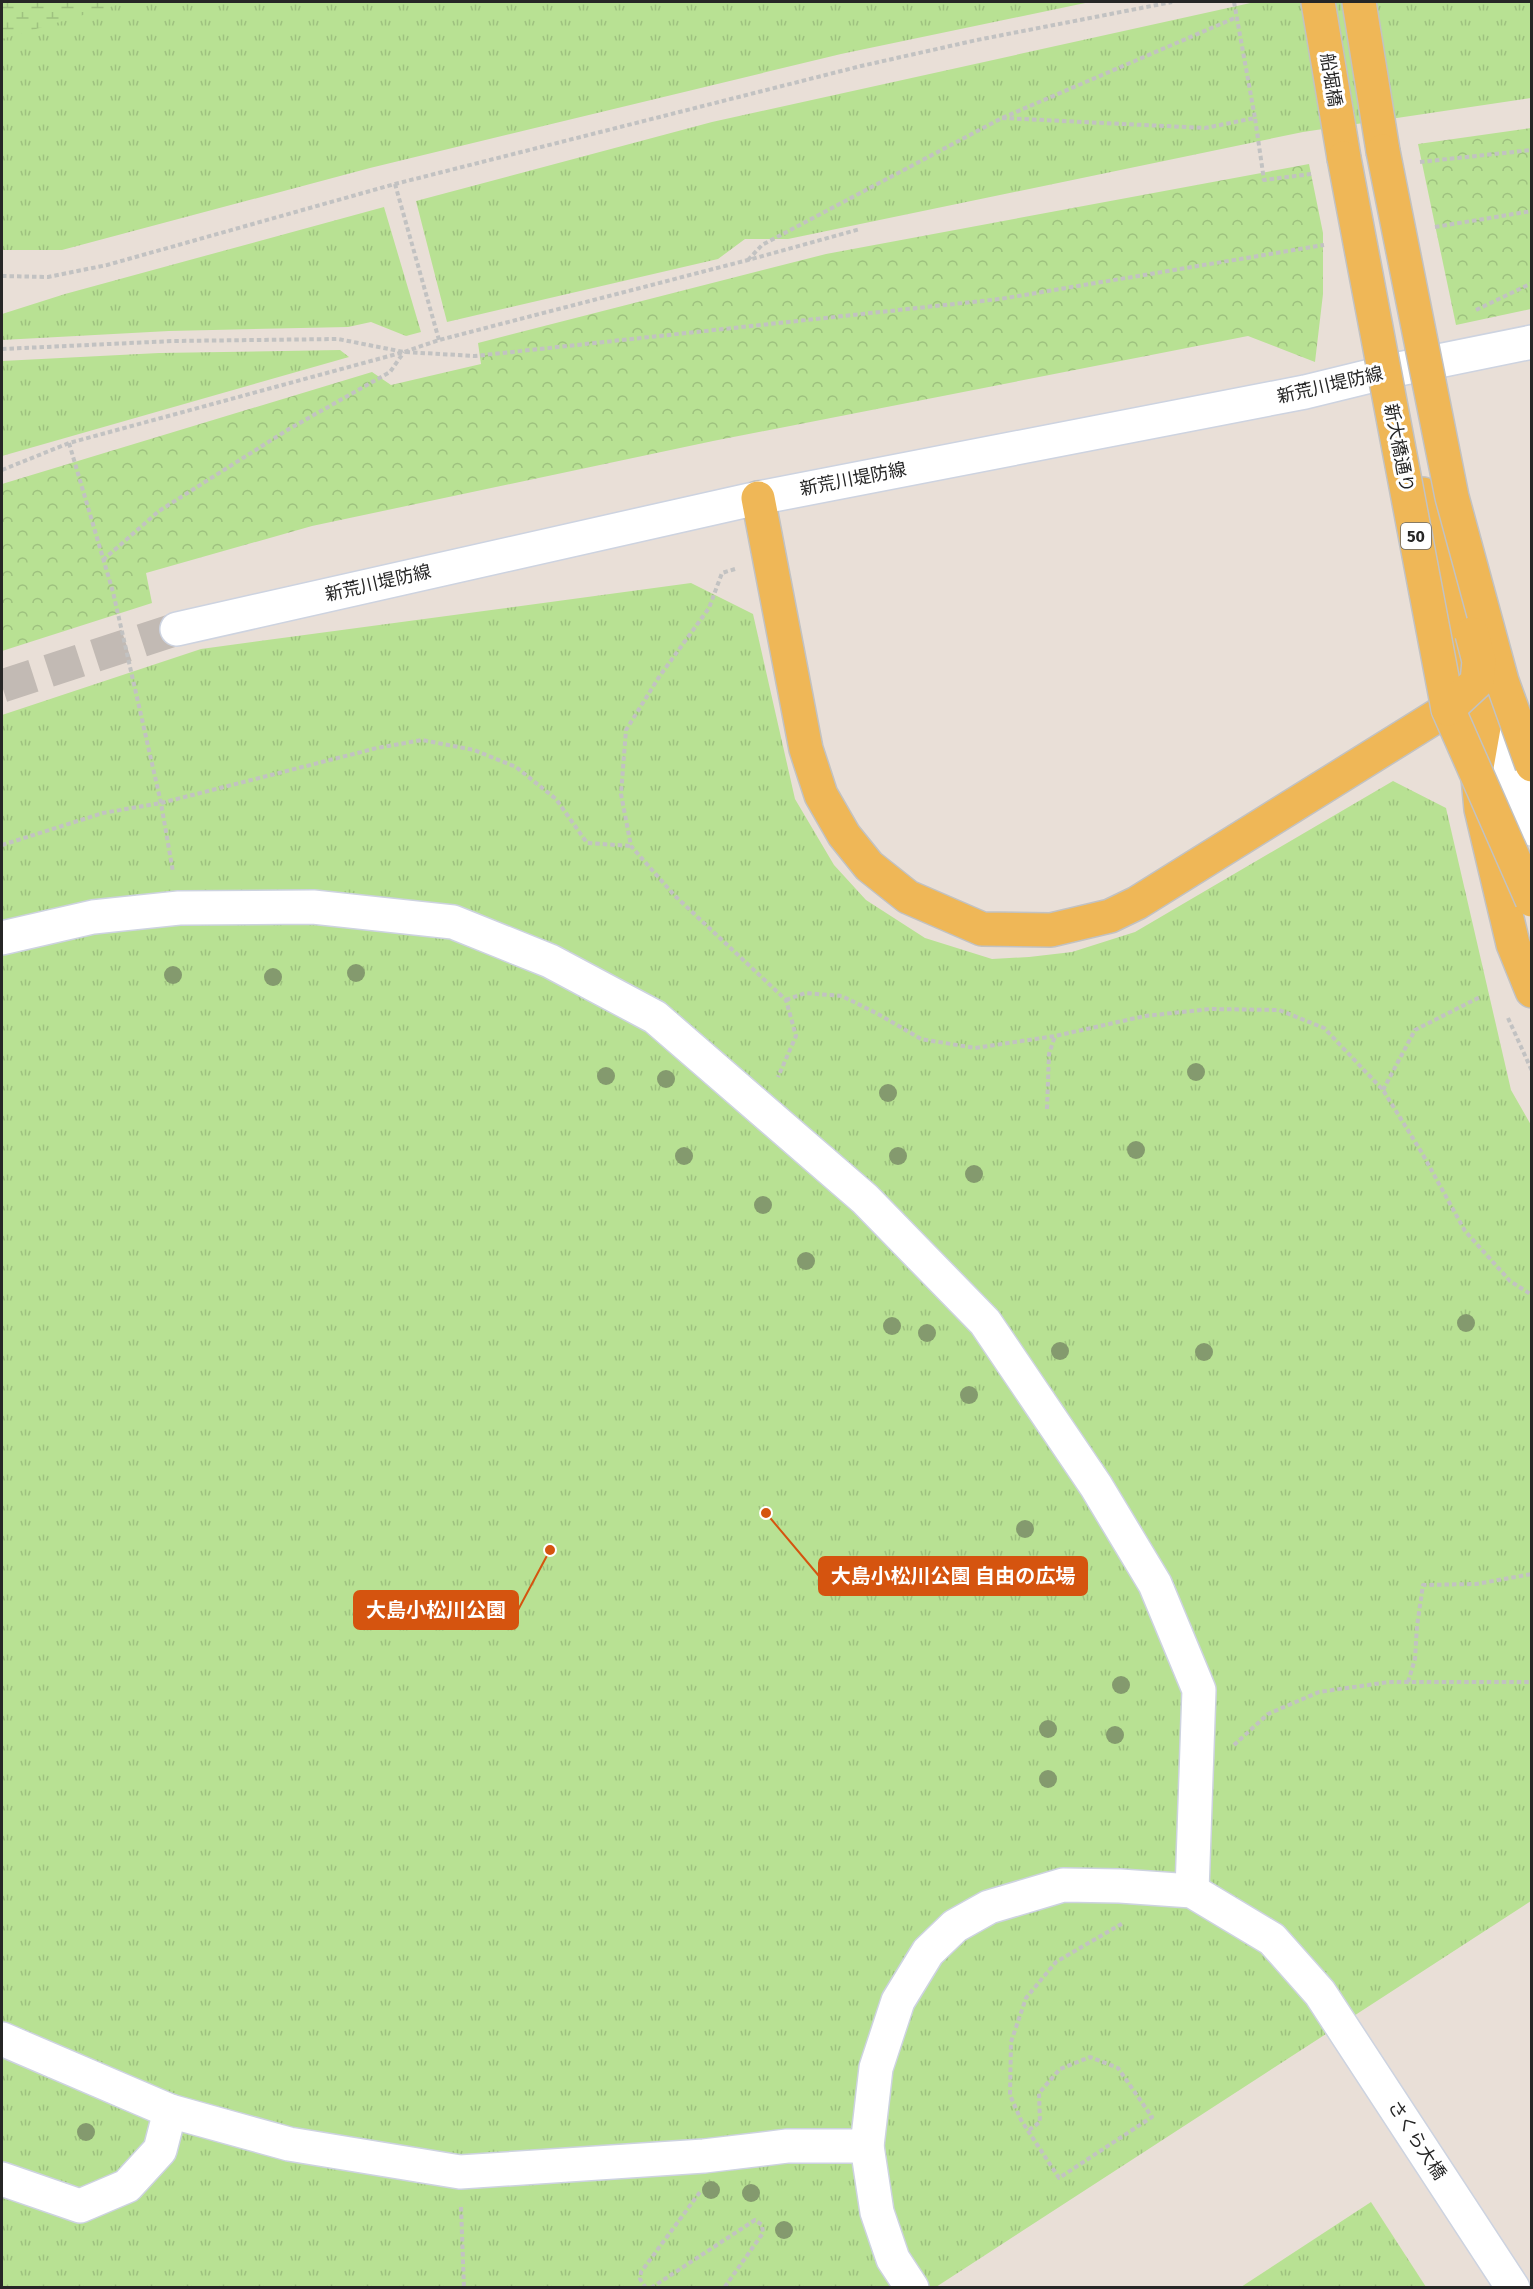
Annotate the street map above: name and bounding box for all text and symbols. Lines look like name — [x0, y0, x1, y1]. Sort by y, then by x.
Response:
street label: 船堀橋 — [1316, 52, 1346, 108]
street label: 新荒川堤防線 — [1275, 362, 1385, 408]
street label: 新大橋通り — [1380, 402, 1418, 494]
street label: 新荒川堤防線 — [798, 458, 908, 500]
road number: 50 — [1401, 523, 1431, 549]
street label: 新荒川堤防線 — [323, 560, 433, 606]
callout: 大島小松川公園 自由の広場 — [819, 1557, 1087, 1595]
text: 大島小松川公園 自由の広場 — [831, 1564, 1075, 1588]
callout: 大島小松川公園 — [354, 1591, 518, 1629]
text: 大島小松川公園 — [366, 1598, 506, 1622]
street label: さくら大橋 — [1383, 2096, 1451, 2184]

